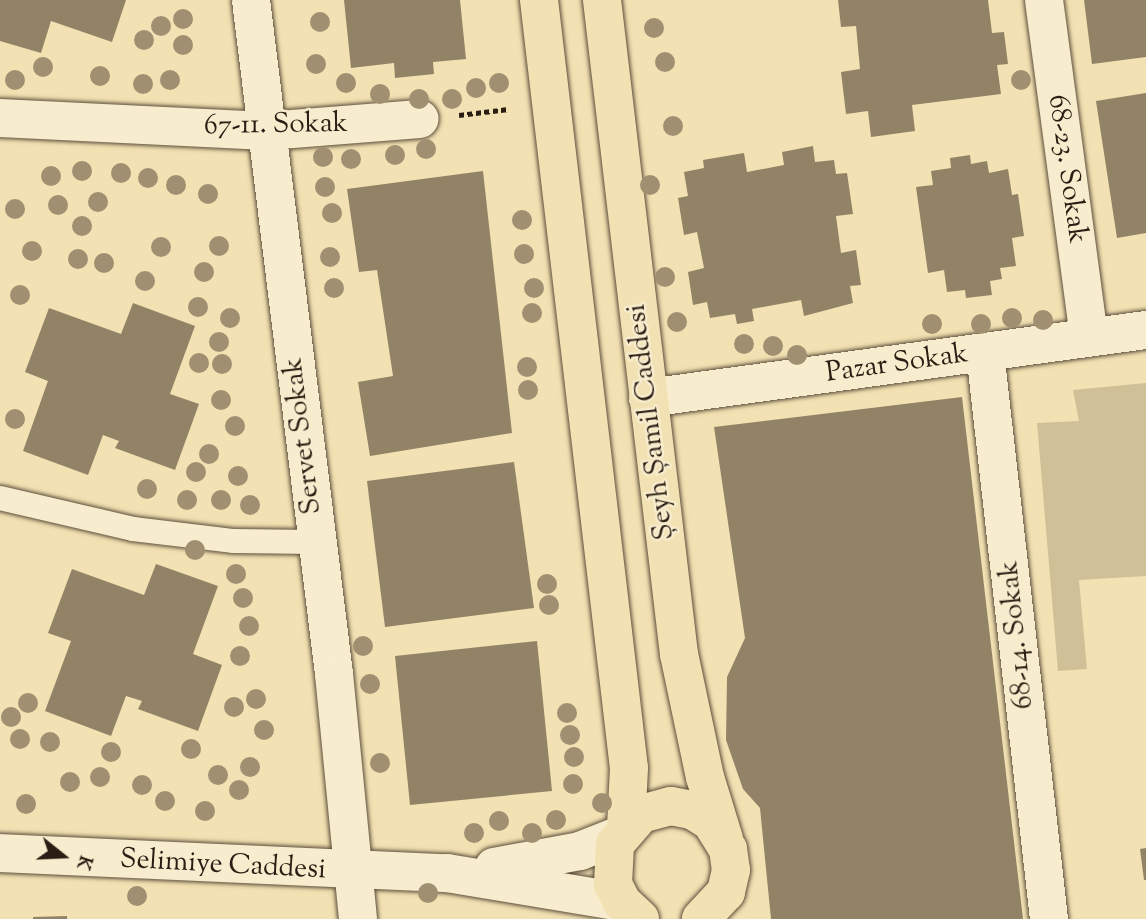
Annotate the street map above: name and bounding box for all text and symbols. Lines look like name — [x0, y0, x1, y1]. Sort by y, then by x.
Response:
street label: 68-23. Sokak — [1040, 92, 1094, 246]
street label: 67-11. Sokak — [204, 107, 348, 143]
street label: Şeyh Şamil Caddesi — [620, 302, 682, 542]
street label: Pazar Sokak — [824, 337, 970, 391]
street label: Servet Sokak — [277, 356, 329, 516]
street label: 68-14. Sokak — [992, 559, 1042, 711]
north arrow — [28, 821, 98, 891]
street label: Selimiye Caddesi — [119, 843, 327, 887]
text: K — [68, 852, 98, 873]

